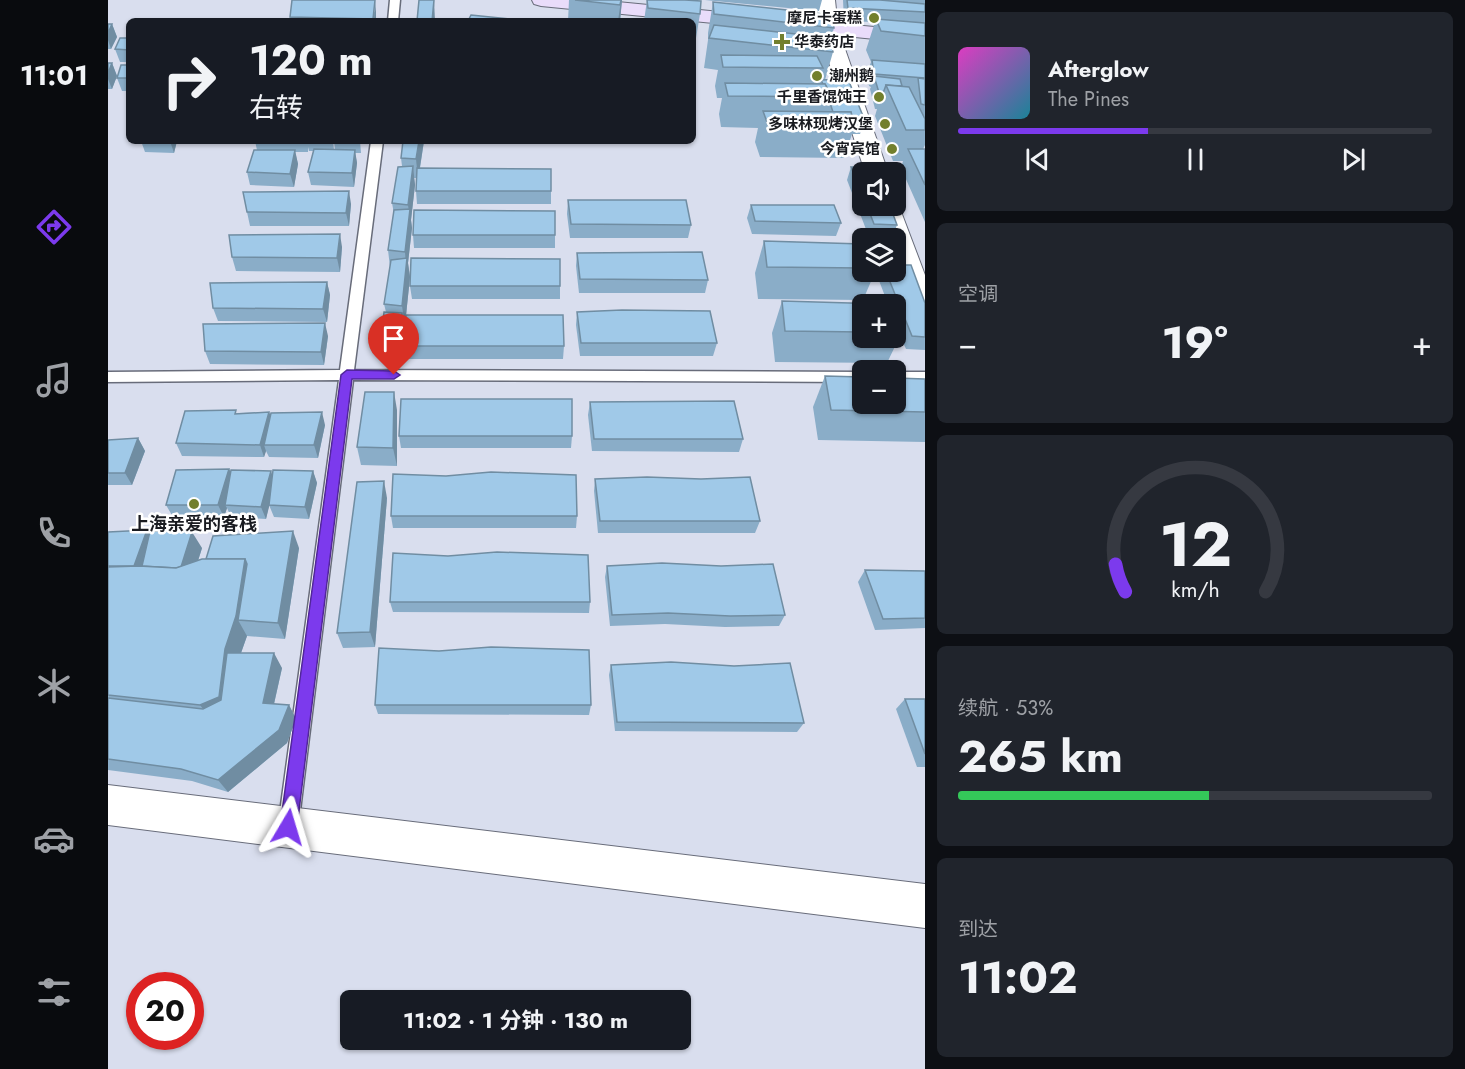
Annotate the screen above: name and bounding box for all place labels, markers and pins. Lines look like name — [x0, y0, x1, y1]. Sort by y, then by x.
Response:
place label: 摩尼卡蛋糕 — [787, 7, 862, 29]
marker: 摩尼卡蛋糕 — [867, 11, 881, 25]
place label: 华泰药店 — [794, 31, 854, 53]
marker: 华泰药店 — [775, 35, 789, 49]
place label: 潮州鹅 — [829, 65, 874, 87]
marker: 潮州鹅 — [810, 69, 824, 83]
place label: 千里香馄饨王 — [777, 86, 867, 108]
marker: 千里香馄饨王 — [872, 90, 886, 104]
place label: 多味林现烤汉堡 — [768, 113, 873, 135]
marker: 多味林现烤汉堡 — [878, 117, 892, 131]
place label: 今宵宾馆 — [820, 138, 880, 160]
marker: 今宵宾馆 — [885, 142, 899, 156]
pin — [368, 313, 419, 375]
marker: 上海亲爱的客栈 — [187, 497, 201, 511]
place label: 上海亲爱的客栈 — [131, 511, 257, 537]

